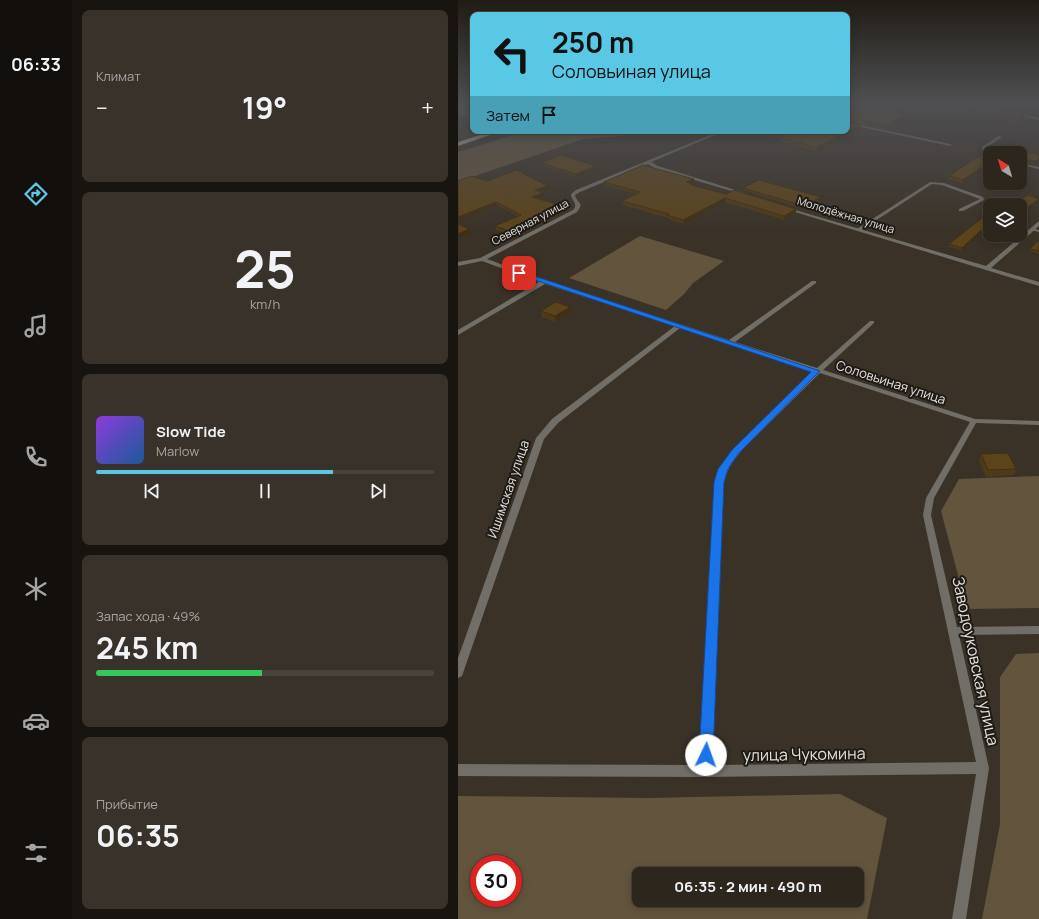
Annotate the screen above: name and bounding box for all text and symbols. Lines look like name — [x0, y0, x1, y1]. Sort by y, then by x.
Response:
text: 250 m — [552, 23, 634, 61]
icon: left — [486, 28, 538, 80]
text: 06:33 — [11, 52, 61, 76]
text: Соловьиная улица — [552, 59, 711, 83]
text: Климат — [96, 67, 141, 85]
text: 19° — [242, 87, 287, 128]
text: − — [96, 93, 108, 123]
text: + — [421, 93, 434, 123]
icon: arrive — [538, 104, 560, 126]
text: Затем — [486, 105, 530, 126]
north arrow — [983, 146, 1027, 190]
map controls — [983, 146, 1027, 242]
icon: directions — [22, 180, 50, 208]
street label: Молодёжная улица — [796, 193, 897, 236]
street label: Северная улица — [489, 195, 571, 248]
button: layers — [983, 198, 1027, 242]
text: 25 — [234, 233, 296, 304]
pin — [502, 256, 536, 290]
icon: arrive — [508, 262, 530, 284]
text: km/h — [250, 295, 280, 313]
icon: music — [22, 312, 50, 340]
street label: Соловьиная улица — [834, 356, 948, 408]
text: Slow Tide — [156, 421, 226, 442]
street label: Ишимская улица — [483, 438, 533, 540]
text: Marlow — [156, 442, 199, 460]
icon: phone — [22, 443, 50, 471]
icon: previous — [141, 480, 163, 502]
icon: pause — [254, 480, 276, 502]
icon: next — [367, 480, 389, 502]
street label: Заводоуковская улица — [947, 574, 1005, 748]
icon: climate — [22, 575, 50, 603]
text: Запас хода · 49% — [96, 607, 200, 625]
text: 245 km — [96, 627, 198, 668]
icon: car — [22, 707, 50, 735]
position arrow — [685, 734, 727, 776]
street label: улица Чукомина — [742, 742, 866, 766]
text: Прибытие — [96, 795, 158, 813]
text: 06:35 — [96, 815, 180, 856]
icon: filters — [22, 839, 50, 867]
speed limit sign: 30 — [470, 855, 522, 907]
text: 06:35 · 2 мин · 490 m — [674, 876, 822, 897]

